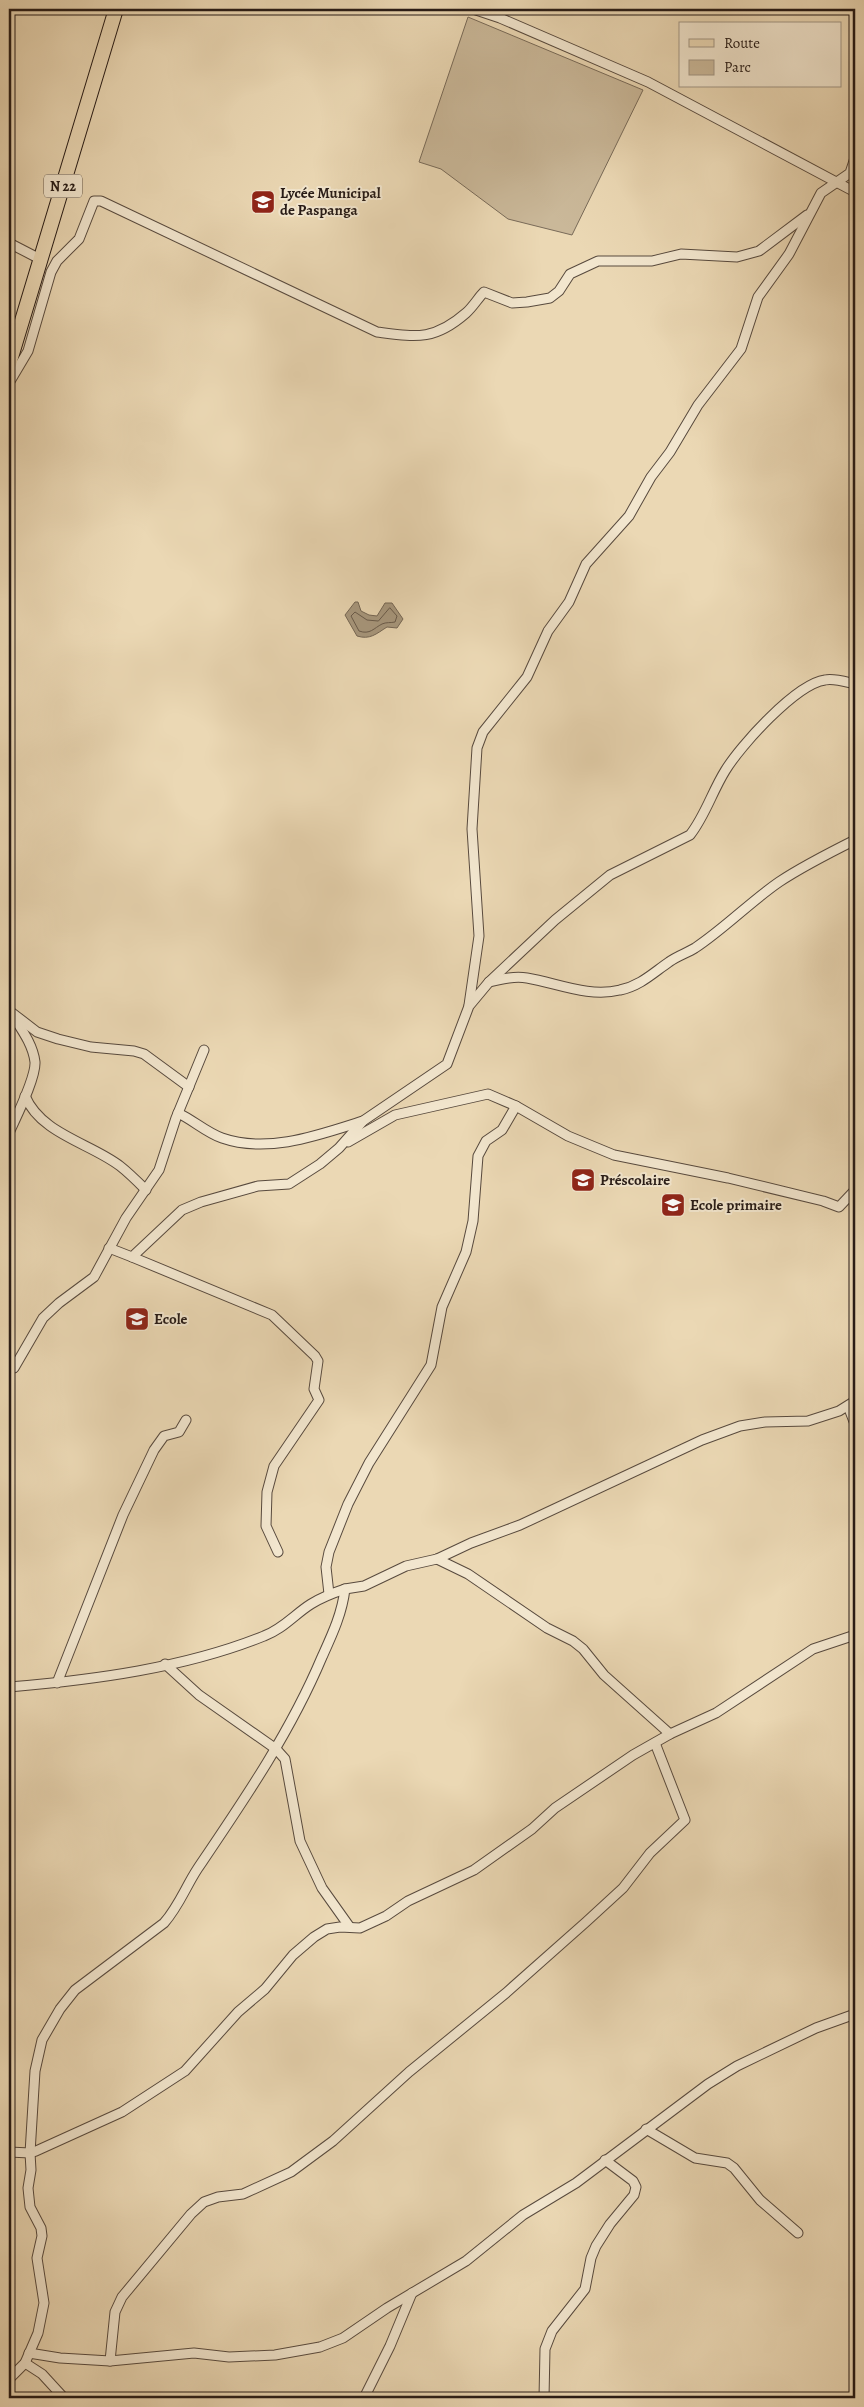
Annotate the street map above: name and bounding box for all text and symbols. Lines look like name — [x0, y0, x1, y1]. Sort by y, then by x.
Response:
legend — [679, 22, 842, 88]
text: Route — [724, 33, 760, 53]
text: Parc — [724, 57, 751, 77]
road number: N 22 — [44, 175, 82, 198]
place label: Lycée Municipal de Paspanga — [280, 183, 381, 220]
school or university icon: Lycée Municipal de Paspanga — [250, 189, 276, 215]
school or university icon: Préscolaire — [570, 1167, 596, 1193]
place label: Préscolaire — [600, 1170, 670, 1190]
school or university icon: Ecole primaire — [660, 1192, 686, 1218]
place label: Ecole primaire — [690, 1195, 782, 1215]
school or university icon: Ecole — [124, 1306, 150, 1332]
place label: Ecole — [154, 1309, 188, 1329]

